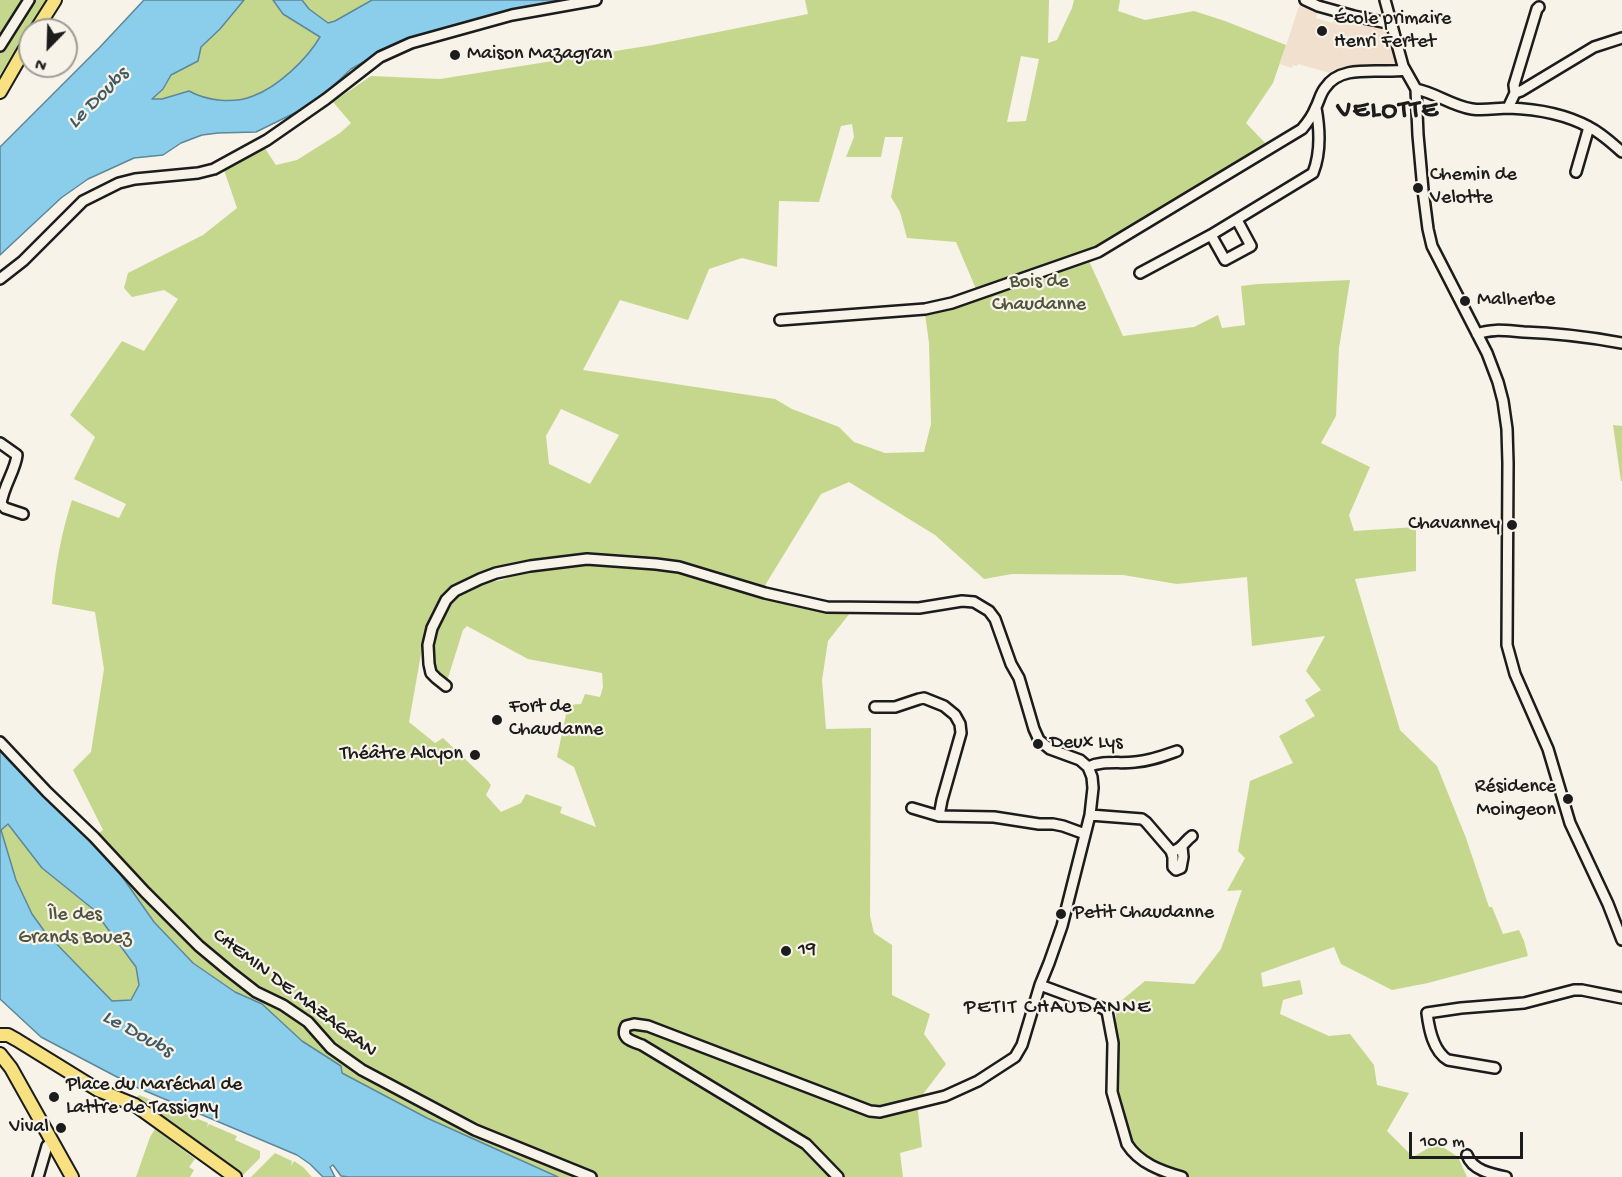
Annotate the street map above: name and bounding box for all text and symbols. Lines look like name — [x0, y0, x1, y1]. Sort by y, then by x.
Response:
place label: École primaire Henri Fertet — [1334, 8, 1451, 55]
north arrow — [18, 18, 78, 78]
marker: École primaire Henri Fertet — [1315, 24, 1329, 38]
place label: Maison Mazagran — [467, 43, 612, 67]
marker: Maison Mazagran — [448, 48, 462, 62]
text: N — [33, 52, 50, 74]
water label: Le Doubs — [63, 63, 135, 135]
district label: VELOTTE — [1337, 96, 1439, 128]
place label: Chemin de Velotte — [1430, 164, 1517, 211]
marker: Chemin de Velotte — [1411, 181, 1425, 195]
park label: Bois de Chaudanne — [992, 271, 1086, 318]
place label: Malherbe — [1477, 289, 1555, 313]
marker: Malherbe — [1458, 294, 1472, 308]
place label: Chavanney — [1408, 513, 1500, 537]
marker: Chavanney — [1505, 518, 1519, 532]
place label: Fort de Chaudanne — [509, 696, 603, 743]
marker: Fort de Chaudanne — [490, 713, 504, 727]
place label: Deux Lys — [1050, 732, 1123, 756]
marker: Deux Lys — [1031, 737, 1045, 751]
place label: Théâtre Alcyon — [340, 743, 463, 767]
marker: Théâtre Alcyon — [468, 748, 482, 762]
place label: Résidence Moingeon — [1475, 776, 1556, 823]
marker: Résidence Moingeon — [1561, 792, 1575, 806]
place label: Petit Chaudanne — [1073, 902, 1214, 926]
park label: Île des Grands Bouez — [18, 904, 132, 951]
marker: Petit Chaudanne — [1054, 907, 1068, 921]
street label: CHEMIN DE MAZAGRAN — [207, 924, 381, 1064]
place label: 19 — [798, 939, 816, 963]
marker: 19 — [779, 944, 793, 958]
district label: PETIT CHAUDANNE — [964, 996, 1152, 1022]
water label: Le Doubs — [97, 1005, 177, 1065]
place label: Place du Maréchal de Lattre de Tassigny — [66, 1074, 242, 1121]
marker: Place du Maréchal de Lattre de Tassigny — [47, 1090, 61, 1104]
place label: Vival — [9, 1116, 49, 1140]
scale bar — [1412, 1120, 1526, 1158]
marker: Vival — [54, 1121, 68, 1135]
text: 100 m — [1420, 1132, 1465, 1153]

